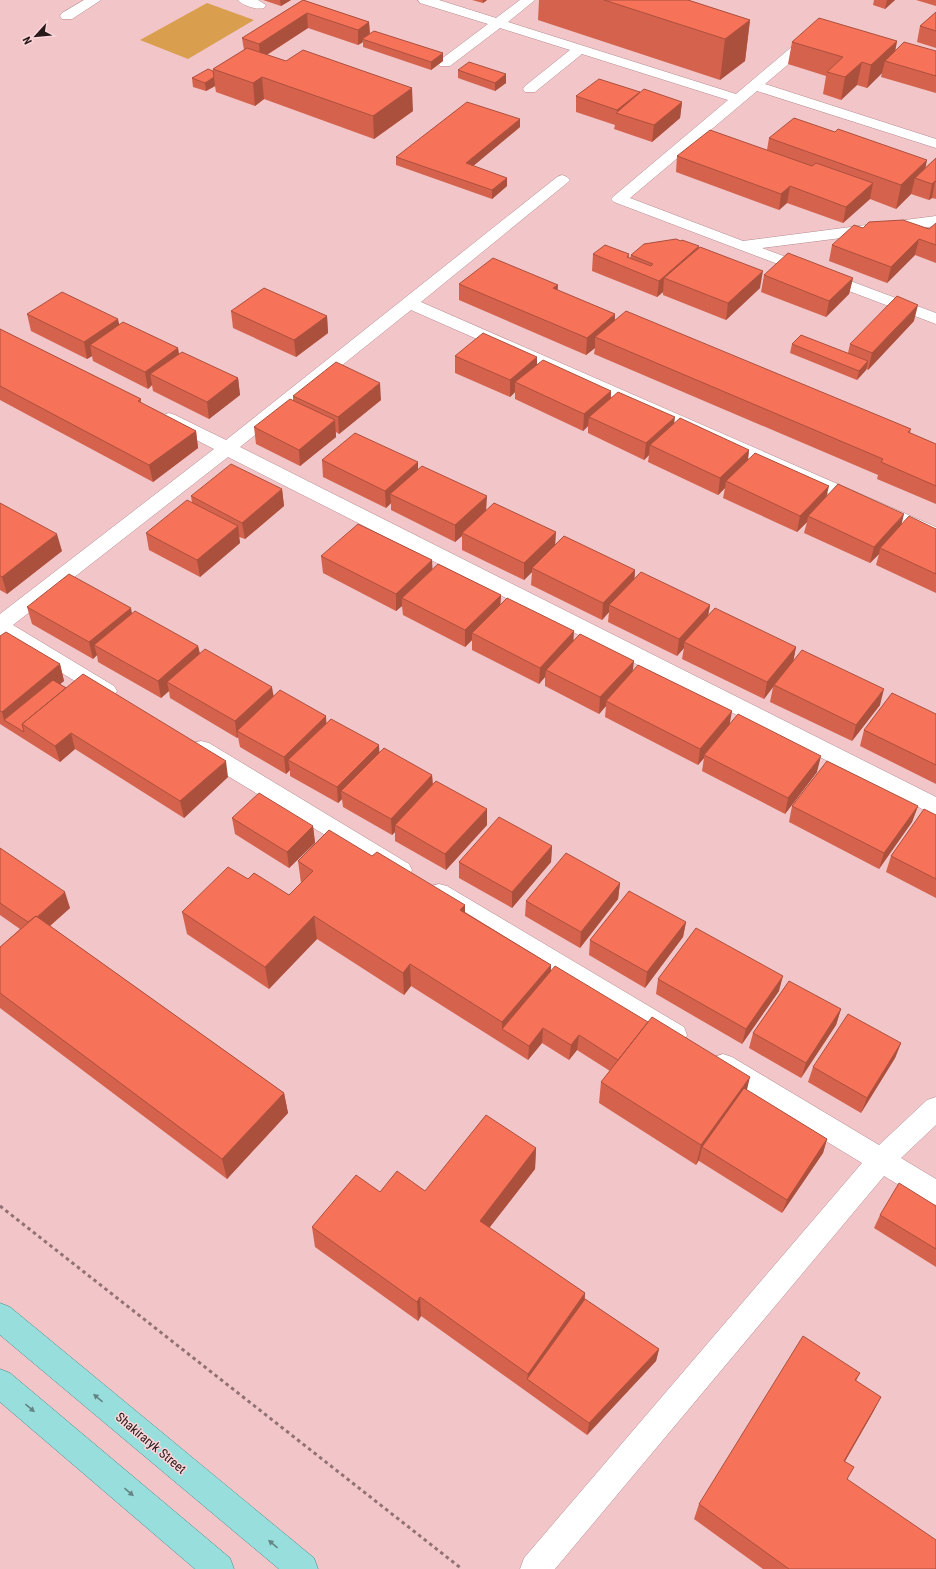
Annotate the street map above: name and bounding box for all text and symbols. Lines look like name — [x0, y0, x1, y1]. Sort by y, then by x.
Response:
north arrow — [16, 16, 56, 56]
text: N — [20, 34, 35, 46]
one-way arrow — [92, 1394, 103, 1403]
one-way arrow — [24, 1403, 35, 1412]
street label: Shakiraryk Street — [113, 1409, 189, 1477]
one-way arrow — [123, 1488, 134, 1497]
one-way arrow — [267, 1540, 278, 1549]

